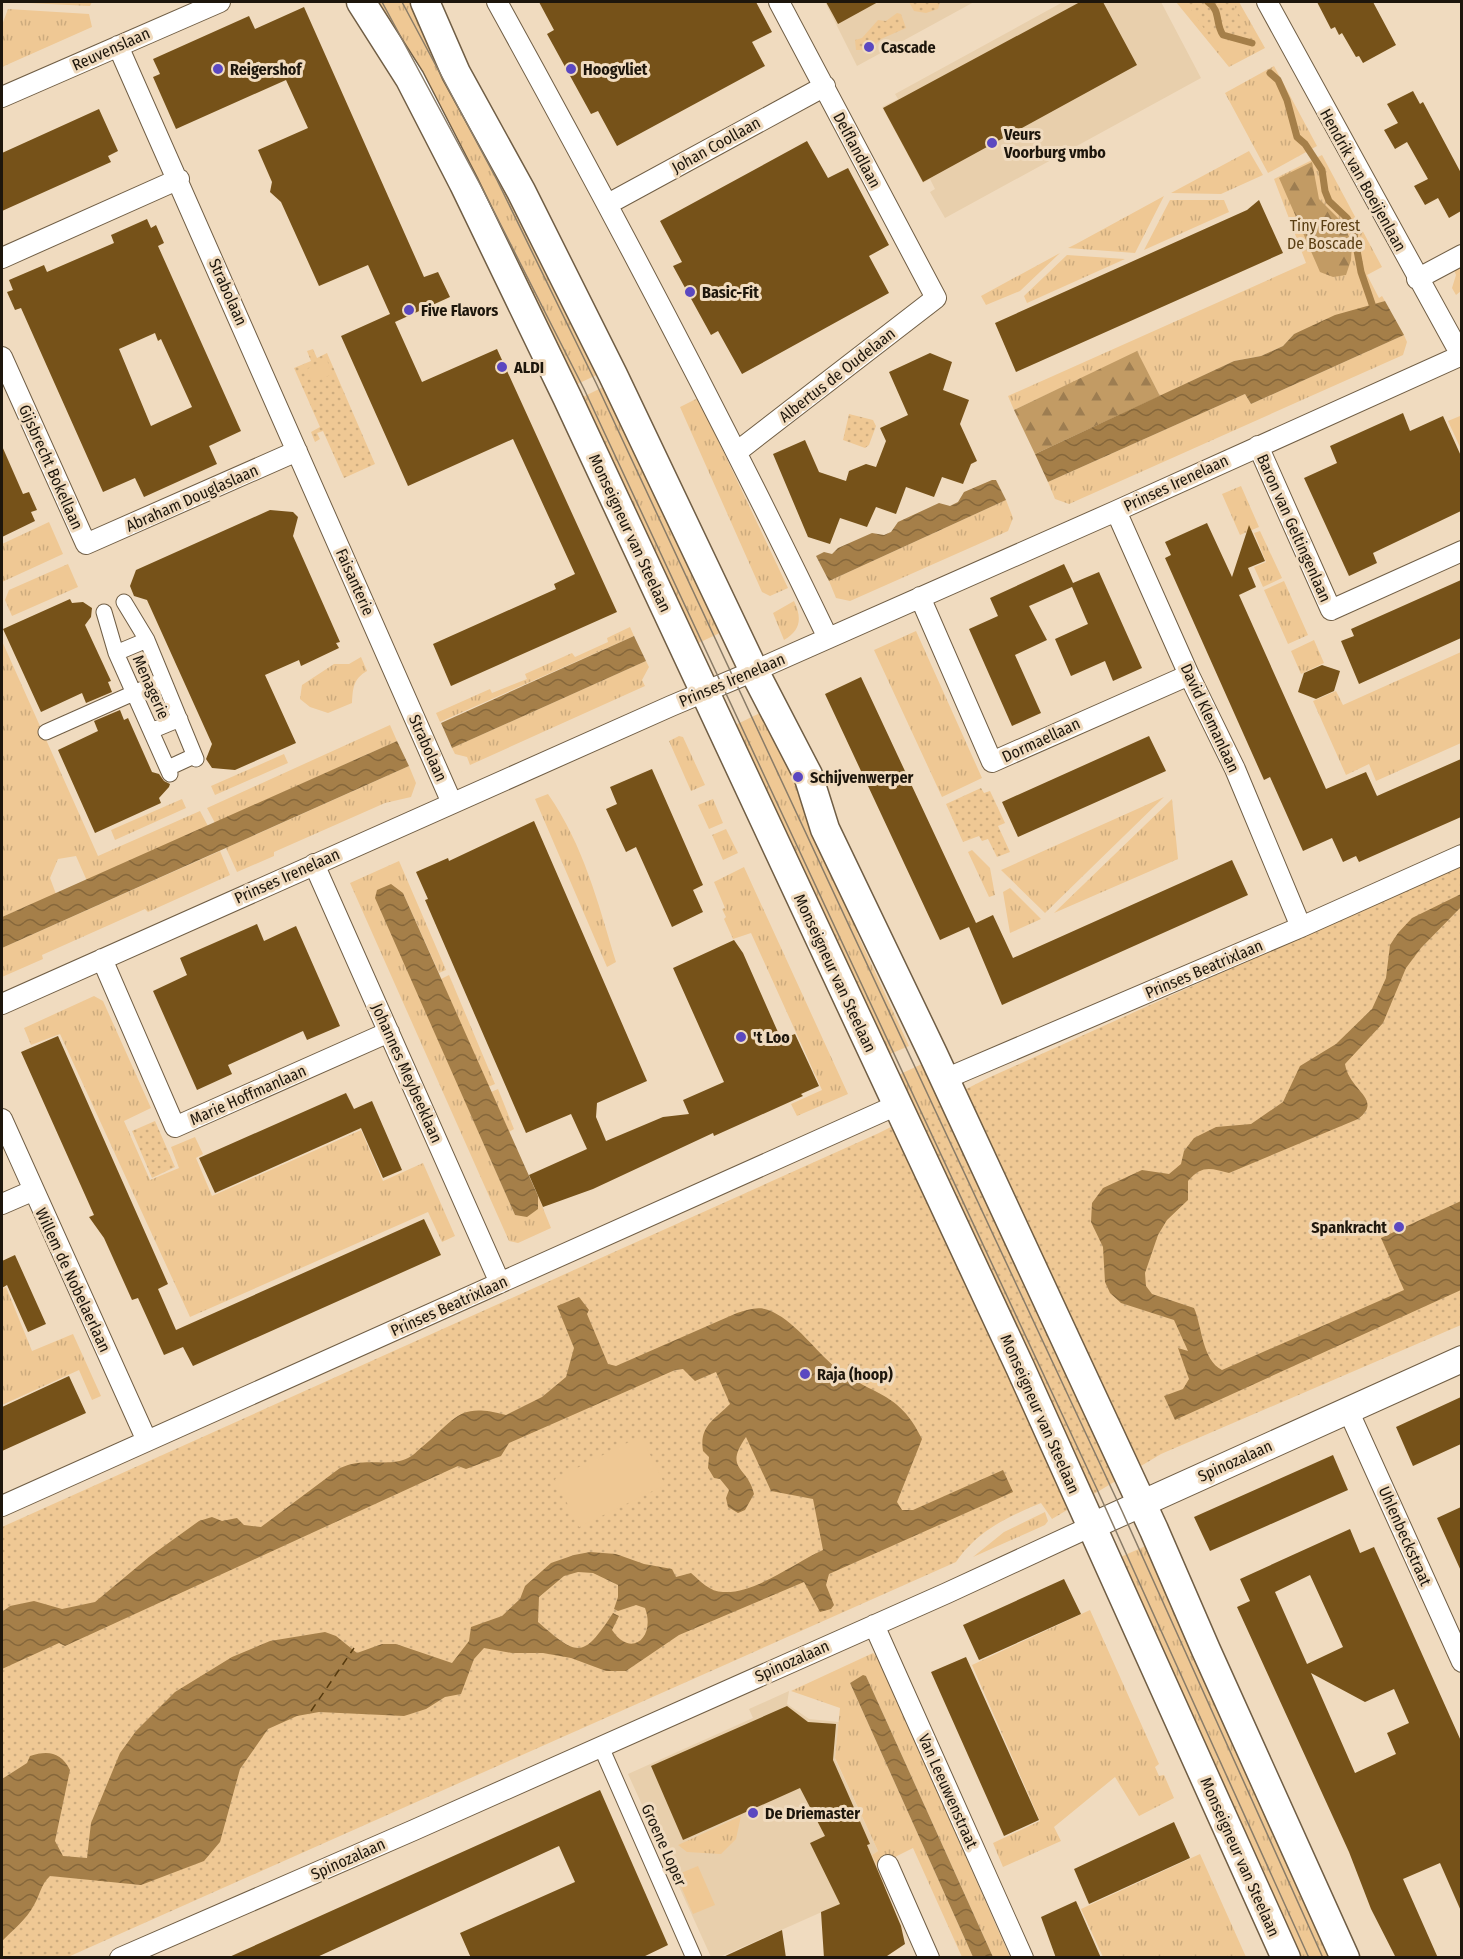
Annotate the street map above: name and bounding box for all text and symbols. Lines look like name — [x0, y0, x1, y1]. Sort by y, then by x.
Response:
street label: Reuvenslaan — [69, 23, 153, 75]
place label: Cascade — [881, 38, 936, 57]
marker: Cascade — [862, 40, 876, 54]
place label: Reigershof — [230, 60, 303, 79]
place label: Hoogvliet — [583, 60, 648, 79]
marker: Reigershof — [211, 62, 225, 76]
marker: Hoogvliet — [564, 62, 578, 76]
street label: Hendrik van Boeijenlaan — [1316, 105, 1410, 255]
street label: Delflandlaan — [829, 109, 885, 191]
street label: Johan Coollaan — [668, 113, 764, 177]
place label: Veurs Voorburg vmbo — [1003, 125, 1106, 162]
marker: Veurs Voorburg vmbo — [985, 136, 999, 150]
park label: Tiny Forest De Boscade — [1287, 216, 1363, 253]
street label: Strabolaan — [205, 256, 251, 328]
place label: Basic-Fit — [702, 283, 759, 302]
marker: Basic-Fit — [683, 285, 697, 299]
place label: Five Flavors — [421, 301, 498, 320]
marker: Five Flavors — [402, 303, 416, 317]
street label: Albertus de Oudelaan — [775, 324, 899, 426]
place label: ALDI — [513, 358, 544, 377]
marker: ALDI — [495, 360, 509, 374]
street label: Gijsbrecht Bokellaan — [15, 402, 87, 532]
street label: Prinses Irenelaan — [1121, 450, 1231, 516]
street label: Monseigneur van Steelaan — [585, 451, 675, 615]
street label: Baron van Geltingenlaan — [1253, 451, 1335, 605]
street label: Abraham Douglaslaan — [123, 460, 261, 536]
street label: Faisanterie — [332, 546, 378, 619]
street label: Prinses Irenelaan — [676, 649, 788, 711]
street label: Menagerie — [128, 652, 174, 722]
street label: David Klemanlaan — [1177, 661, 1243, 775]
street label: Strabolaan — [405, 712, 451, 784]
street label: Dormaellaan — [999, 714, 1083, 766]
place label: Schijvenwerper — [810, 768, 914, 787]
marker: Schijvenwerper — [791, 770, 805, 784]
street label: Prinses Irenelaan — [231, 844, 343, 908]
street label: Monseigneur van Steelaan — [790, 891, 880, 1055]
street label: Prinses Beatrixlaan — [1142, 936, 1266, 1002]
street label: Johannes Meybeeklaan — [368, 1000, 446, 1146]
place label: 't Loo — [753, 1028, 790, 1047]
marker: 't Loo — [734, 1030, 748, 1044]
street label: Marie Hoffmanlaan — [187, 1061, 309, 1129]
street label: Willem de Nobelaerlaan — [31, 1205, 115, 1355]
place label: Spankracht — [1311, 1218, 1387, 1237]
marker: Spankracht — [1392, 1220, 1406, 1234]
street label: Prinses Beatrixlaan — [388, 1272, 510, 1340]
street label: Monseigneur van Steelaan — [996, 1331, 1084, 1497]
place label: Raja (hoop) — [817, 1365, 893, 1384]
marker: Raja (hoop) — [798, 1367, 812, 1381]
street label: Spinozalaan — [1195, 1436, 1275, 1486]
street label: Uhlenbeckstraat — [1375, 1483, 1436, 1589]
street label: Spinozalaan — [752, 1636, 832, 1686]
street label: Van Leeuwenstraat — [914, 1731, 982, 1852]
street label: Monseigneur van Steelaan — [1196, 1774, 1284, 1940]
street label: Groene Loper — [637, 1801, 691, 1889]
place label: De Driemaster — [765, 1804, 860, 1823]
marker: De Driemaster — [746, 1806, 760, 1820]
street label: Spinozalaan — [308, 1834, 388, 1884]

